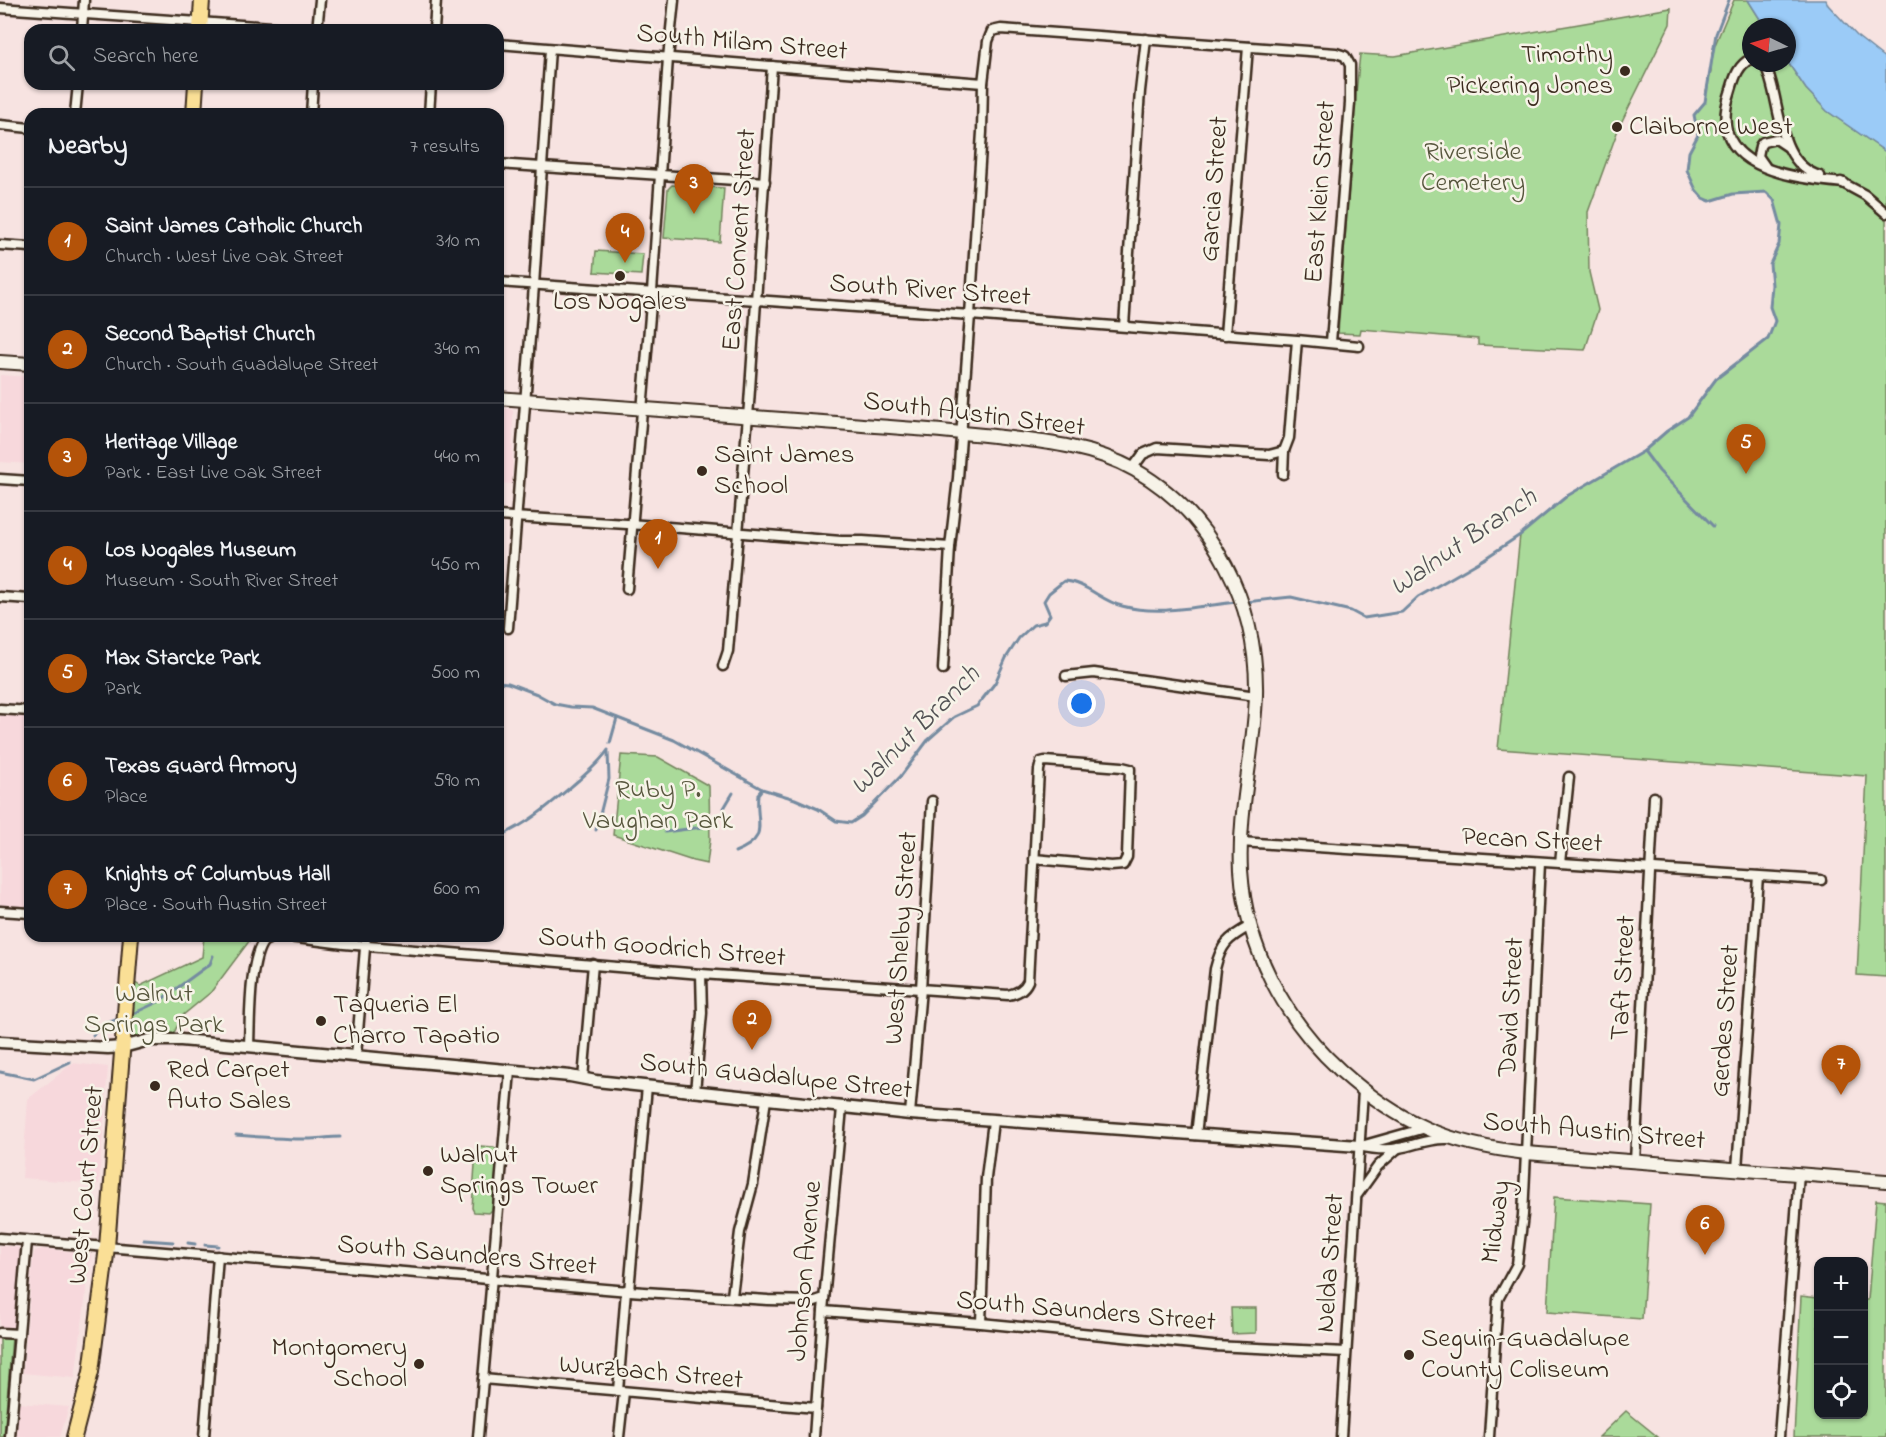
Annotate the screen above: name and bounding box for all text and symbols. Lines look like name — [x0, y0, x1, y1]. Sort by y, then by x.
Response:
street label: South Milam Street — [635, 14, 849, 72]
north arrow — [1742, 18, 1796, 72]
search box — [24, 24, 504, 90]
place label: Timothy Pickering Jones — [1446, 36, 1613, 106]
icon: search — [45, 41, 78, 74]
text: Search here — [93, 41, 198, 73]
marker: Timothy Pickering Jones — [1618, 64, 1632, 78]
street label: East Klein Street — [1295, 99, 1347, 285]
place label: Claiborne West — [1629, 108, 1792, 147]
street label: Garcia Street — [1190, 115, 1240, 263]
marker: Claiborne West — [1610, 120, 1624, 134]
street label: East Convent Street — [713, 127, 767, 353]
text: Nearby — [48, 128, 127, 166]
text: 7 results — [410, 133, 480, 162]
park label: Riverside Cemetery — [1421, 133, 1525, 203]
pin: 3 — [674, 164, 714, 214]
text: Saint James Catholic Church — [105, 211, 363, 243]
pin: 4 — [606, 214, 644, 263]
text: 1 — [64, 227, 71, 256]
text: 310 m — [436, 227, 480, 256]
text: Church · West Live Oak Street — [105, 243, 343, 272]
street label: South River Street — [828, 265, 1032, 317]
marker: Los Nogales — [613, 269, 627, 283]
place label: Los Nogales — [553, 283, 687, 322]
text: Second Baptist Church — [105, 319, 315, 351]
text: 2 — [63, 335, 72, 364]
text: 340 m — [434, 335, 480, 364]
text: Church · South Guadalupe Street — [105, 351, 378, 380]
street label: South Austin Street — [861, 382, 1087, 448]
pin: 5 — [1726, 424, 1766, 474]
text: Heritage Village — [105, 427, 237, 459]
place label: Saint James School — [714, 436, 854, 506]
text: 3 — [63, 443, 72, 472]
text: 440 m — [434, 443, 480, 472]
text: Park · East Live Oak Street — [105, 459, 322, 488]
marker: Saint James School — [695, 464, 709, 478]
water label: Walnut Branch — [1382, 478, 1546, 607]
pin: 1 — [638, 520, 678, 569]
text: Los Nogales Museum — [105, 535, 296, 567]
text: 4 — [63, 551, 72, 580]
text: 450 m — [431, 551, 480, 580]
text: Museum · South River Street — [105, 567, 338, 596]
text: Max Starcke Park — [105, 643, 260, 675]
water label: Walnut Branch — [841, 656, 991, 806]
text: 5 — [62, 659, 73, 688]
text: 500 m — [431, 659, 480, 688]
text: Park — [105, 675, 141, 704]
your location — [1067, 689, 1096, 718]
text: Texas Guard Armory — [105, 751, 297, 783]
text: 6 — [63, 767, 72, 796]
text: 590 m — [433, 767, 480, 796]
park label: Ruby P. Vaughan Park — [582, 771, 733, 841]
text: Place — [105, 783, 147, 812]
street label: Pecan Street — [1461, 818, 1603, 864]
street label: West Shelby Street — [875, 830, 929, 1046]
text: Knights of Columbus Hall — [105, 859, 330, 891]
text: 7 — [63, 875, 72, 904]
text: 600 m — [433, 875, 480, 904]
text: Place · South Austin Street — [105, 891, 327, 920]
street label: Taft Street — [1601, 914, 1647, 1042]
street label: South Goodrich Street — [537, 918, 787, 978]
street label: David Street — [1489, 936, 1535, 1079]
street label: Gerdes Street — [1701, 943, 1751, 1099]
park label: Walnut Springs Park — [84, 975, 224, 1045]
place label: Taqueria El Charro Tapatio — [333, 986, 500, 1056]
pin: 2 — [732, 1000, 771, 1050]
marker: Taqueria El Charro Tapatio — [314, 1014, 328, 1028]
street label: South Guadalupe Street — [638, 1043, 914, 1111]
pin: 7 — [1822, 1046, 1860, 1095]
place label: Red Carpet Auto Sales — [167, 1051, 291, 1121]
marker: Red Carpet Auto Sales — [148, 1079, 162, 1093]
street label: West Court Street — [59, 1084, 115, 1286]
street label: South Austin Street — [1481, 1103, 1707, 1161]
place label: Walnut Springs Tower — [440, 1136, 598, 1206]
marker: Walnut Springs Tower — [421, 1164, 435, 1178]
street label: Johnson Avenue — [779, 1178, 833, 1363]
street label: Midway — [1472, 1178, 1522, 1266]
street label: Nelda Street — [1307, 1192, 1355, 1334]
pin: 6 — [1686, 1206, 1724, 1255]
street label: South Saunders Street — [336, 1225, 598, 1287]
map controls — [1814, 1257, 1868, 1419]
button: + — [1814, 1257, 1868, 1311]
street label: South Saunders Street — [955, 1281, 1217, 1343]
button: − — [1814, 1311, 1868, 1365]
place label: Seguin-Guadalupe County Coliseum — [1421, 1320, 1630, 1390]
place label: Montgomery School — [272, 1329, 407, 1399]
street label: Wurzbach Street — [557, 1346, 745, 1400]
marker: Seguin-Guadalupe County Coliseum — [1402, 1348, 1416, 1362]
marker: Montgomery School — [412, 1357, 426, 1371]
button: locate — [1814, 1365, 1868, 1419]

